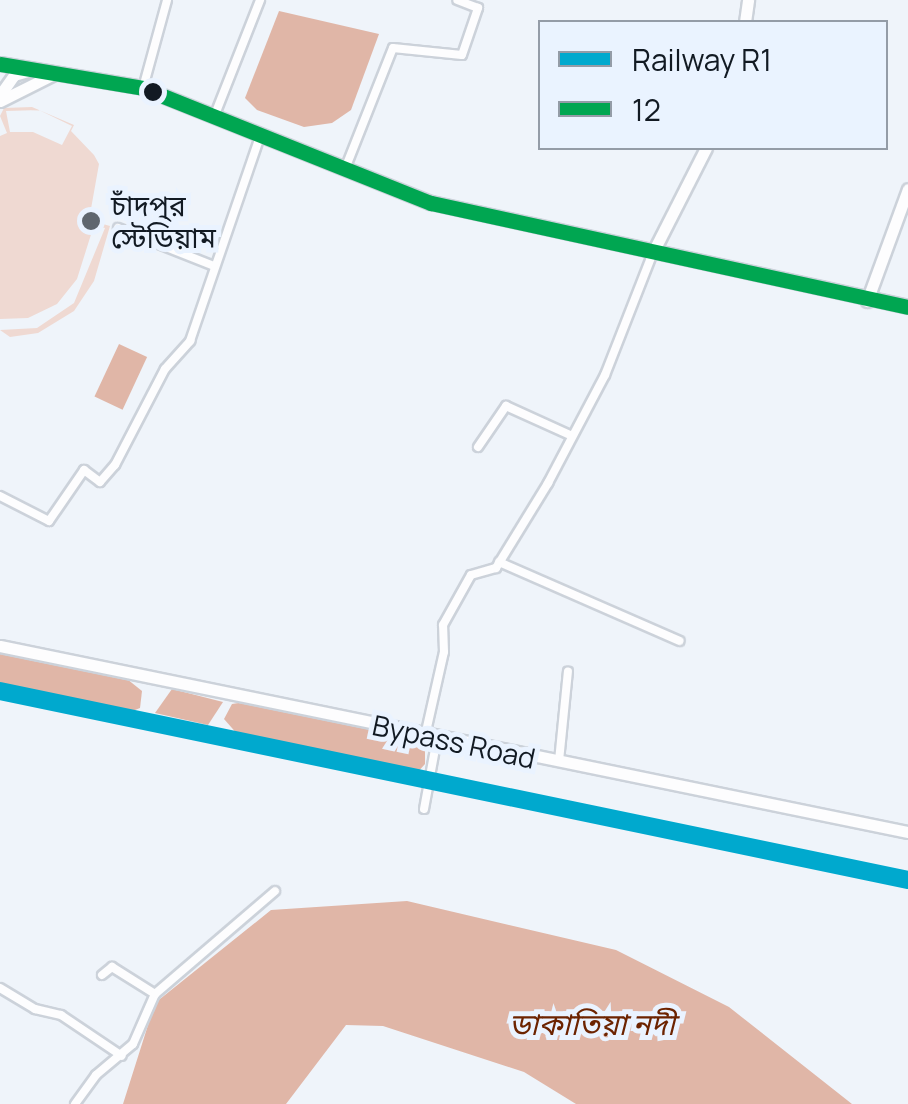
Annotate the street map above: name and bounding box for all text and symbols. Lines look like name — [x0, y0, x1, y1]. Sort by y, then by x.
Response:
legend — [538, 20, 888, 150]
text: Railway R1 — [632, 39, 772, 80]
unlabelled marker — [143, 82, 163, 102]
text: 12 — [632, 89, 661, 130]
place label: চাঁদপুর স্টেডিয়াম — [111, 188, 216, 254]
marker: চাঁদপুর স্টেডিয়াম — [80, 210, 102, 232]
street label: Bypass Road — [370, 707, 538, 775]
water label: ডাকাতিয়া নদী — [509, 1006, 675, 1042]

